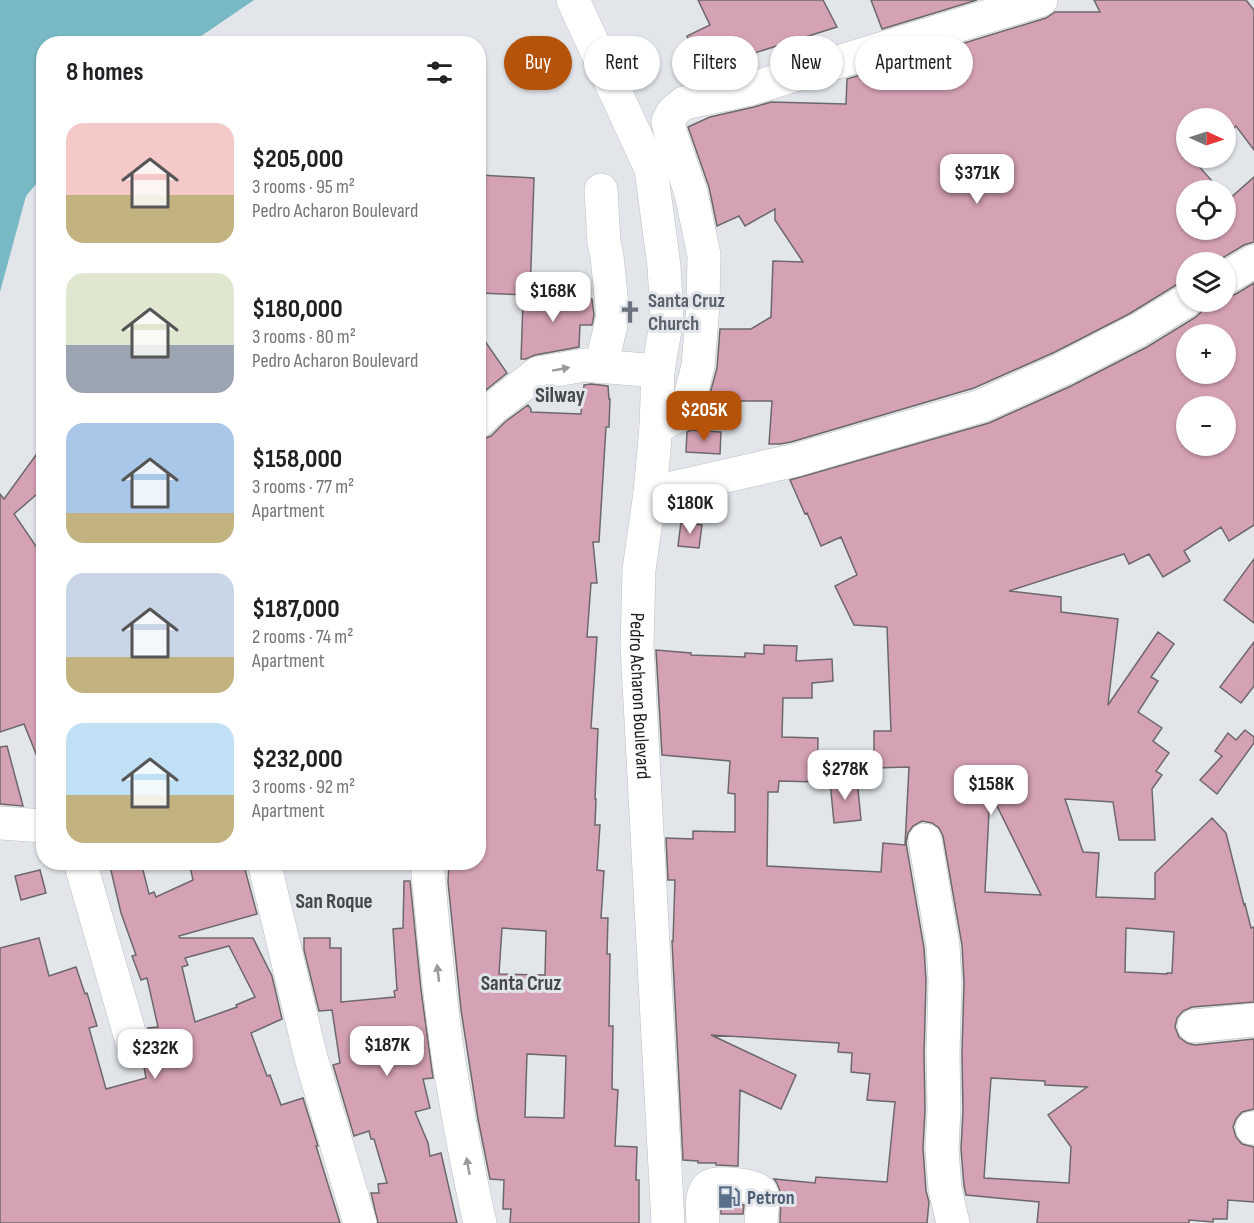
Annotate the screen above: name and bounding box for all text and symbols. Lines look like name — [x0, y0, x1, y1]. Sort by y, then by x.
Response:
chip: Buy — [504, 36, 572, 90]
chip: Rent — [584, 36, 660, 90]
chip: Filters — [672, 36, 758, 90]
chip: New — [770, 36, 843, 90]
chip: Apartment — [855, 36, 973, 90]
icon: filters — [423, 56, 456, 89]
text: 8 homes — [66, 57, 144, 88]
north arrow — [1176, 108, 1236, 168]
map controls — [1176, 108, 1236, 456]
text: $205,000 — [252, 144, 343, 175]
icon: home — [114, 147, 186, 219]
pin: $371K — [935, 154, 1019, 205]
text: $371K — [954, 161, 1000, 185]
text: 3 rooms · 95 m² — [252, 175, 355, 199]
button: locate — [1176, 180, 1236, 240]
text: Pedro Acharon Boulevard — [252, 199, 418, 223]
button: layers — [1176, 252, 1236, 312]
pin: $168K — [511, 272, 595, 323]
text: $168K — [530, 279, 576, 303]
place label: Santa Cruz Church — [648, 289, 725, 336]
text: $180,000 — [252, 294, 343, 325]
icon: home — [114, 297, 186, 369]
church icon: Santa Cruz Church — [617, 299, 643, 325]
button: + — [1176, 324, 1236, 384]
text: 3 rooms · 80 m² — [252, 325, 356, 349]
text: Pedro Acharon Boulevard — [252, 349, 418, 373]
one-way arrow — [551, 365, 570, 374]
district label: Silway — [535, 382, 585, 409]
pin: $205K — [662, 391, 746, 442]
button: − — [1176, 396, 1236, 456]
text: $205K — [680, 398, 728, 422]
text: $158,000 — [252, 444, 342, 475]
icon: home — [114, 447, 186, 519]
text: 3 rooms · 77 m² — [252, 475, 354, 499]
pin: $180K — [648, 484, 732, 535]
text: $180K — [667, 491, 713, 515]
text: Apartment — [252, 499, 325, 523]
text: $187,000 — [252, 594, 340, 625]
icon: home — [114, 597, 186, 669]
street label: Pedro Acharon Boulevard — [624, 612, 655, 780]
text: 2 rooms · 74 m² — [252, 625, 353, 649]
text: Apartment — [252, 649, 325, 673]
text: $232,000 — [252, 744, 343, 775]
icon: home — [114, 747, 186, 819]
pin: $278K — [803, 750, 887, 801]
text: $278K — [822, 757, 868, 781]
pin: $158K — [949, 765, 1033, 816]
text: $158K — [968, 772, 1014, 796]
text: 3 rooms · 92 m² — [252, 775, 355, 799]
text: Apartment — [252, 799, 325, 823]
district label: San Roque — [295, 889, 373, 914]
one-way arrow — [433, 964, 443, 983]
district label: Santa Cruz — [481, 971, 561, 996]
pin: $187K — [345, 1026, 429, 1077]
pin: $232K — [113, 1029, 197, 1080]
text: $187K — [364, 1033, 410, 1057]
text: $232K — [132, 1036, 178, 1060]
one-way arrow — [463, 1156, 472, 1175]
fuel station icon: Petron — [716, 1184, 742, 1210]
place label: Petron — [747, 1186, 795, 1210]

